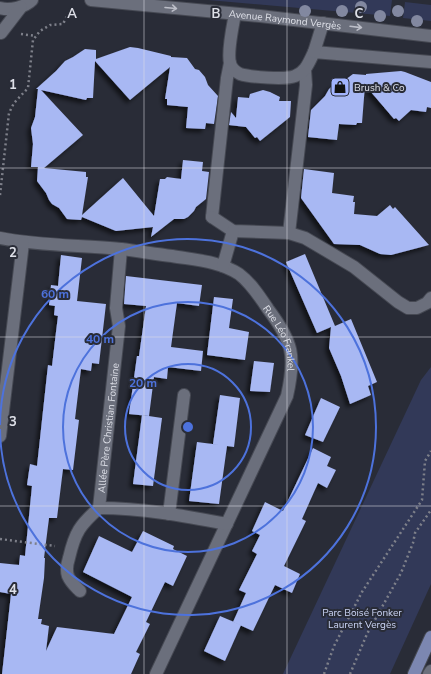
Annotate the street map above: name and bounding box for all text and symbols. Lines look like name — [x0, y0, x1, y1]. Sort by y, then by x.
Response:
one-way arrow — [165, 4, 178, 11]
text: A — [67, 5, 77, 23]
text: B — [212, 5, 221, 23]
text: C — [355, 5, 364, 23]
street label: Avenue Raymond Vergès — [228, 7, 342, 33]
one-way arrow — [349, 24, 362, 31]
text: 1 — [9, 76, 17, 94]
shop icon: Brush & Co — [329, 76, 351, 98]
place label: Brush & Co — [354, 81, 405, 95]
text: 2 — [9, 244, 17, 262]
text: 60 m — [41, 286, 69, 302]
street label: Rue Léo Frankel — [259, 303, 298, 372]
text: 40 m — [86, 331, 114, 347]
street label: Allée Père Christian Fontaine — [95, 362, 123, 494]
text: 20 m — [129, 375, 157, 391]
text: 3 — [9, 413, 17, 431]
centre of rings — [181, 420, 195, 434]
text: 4 — [9, 581, 17, 599]
park label: Parc Boisé Fonker Laurent Vergès — [322, 606, 402, 632]

